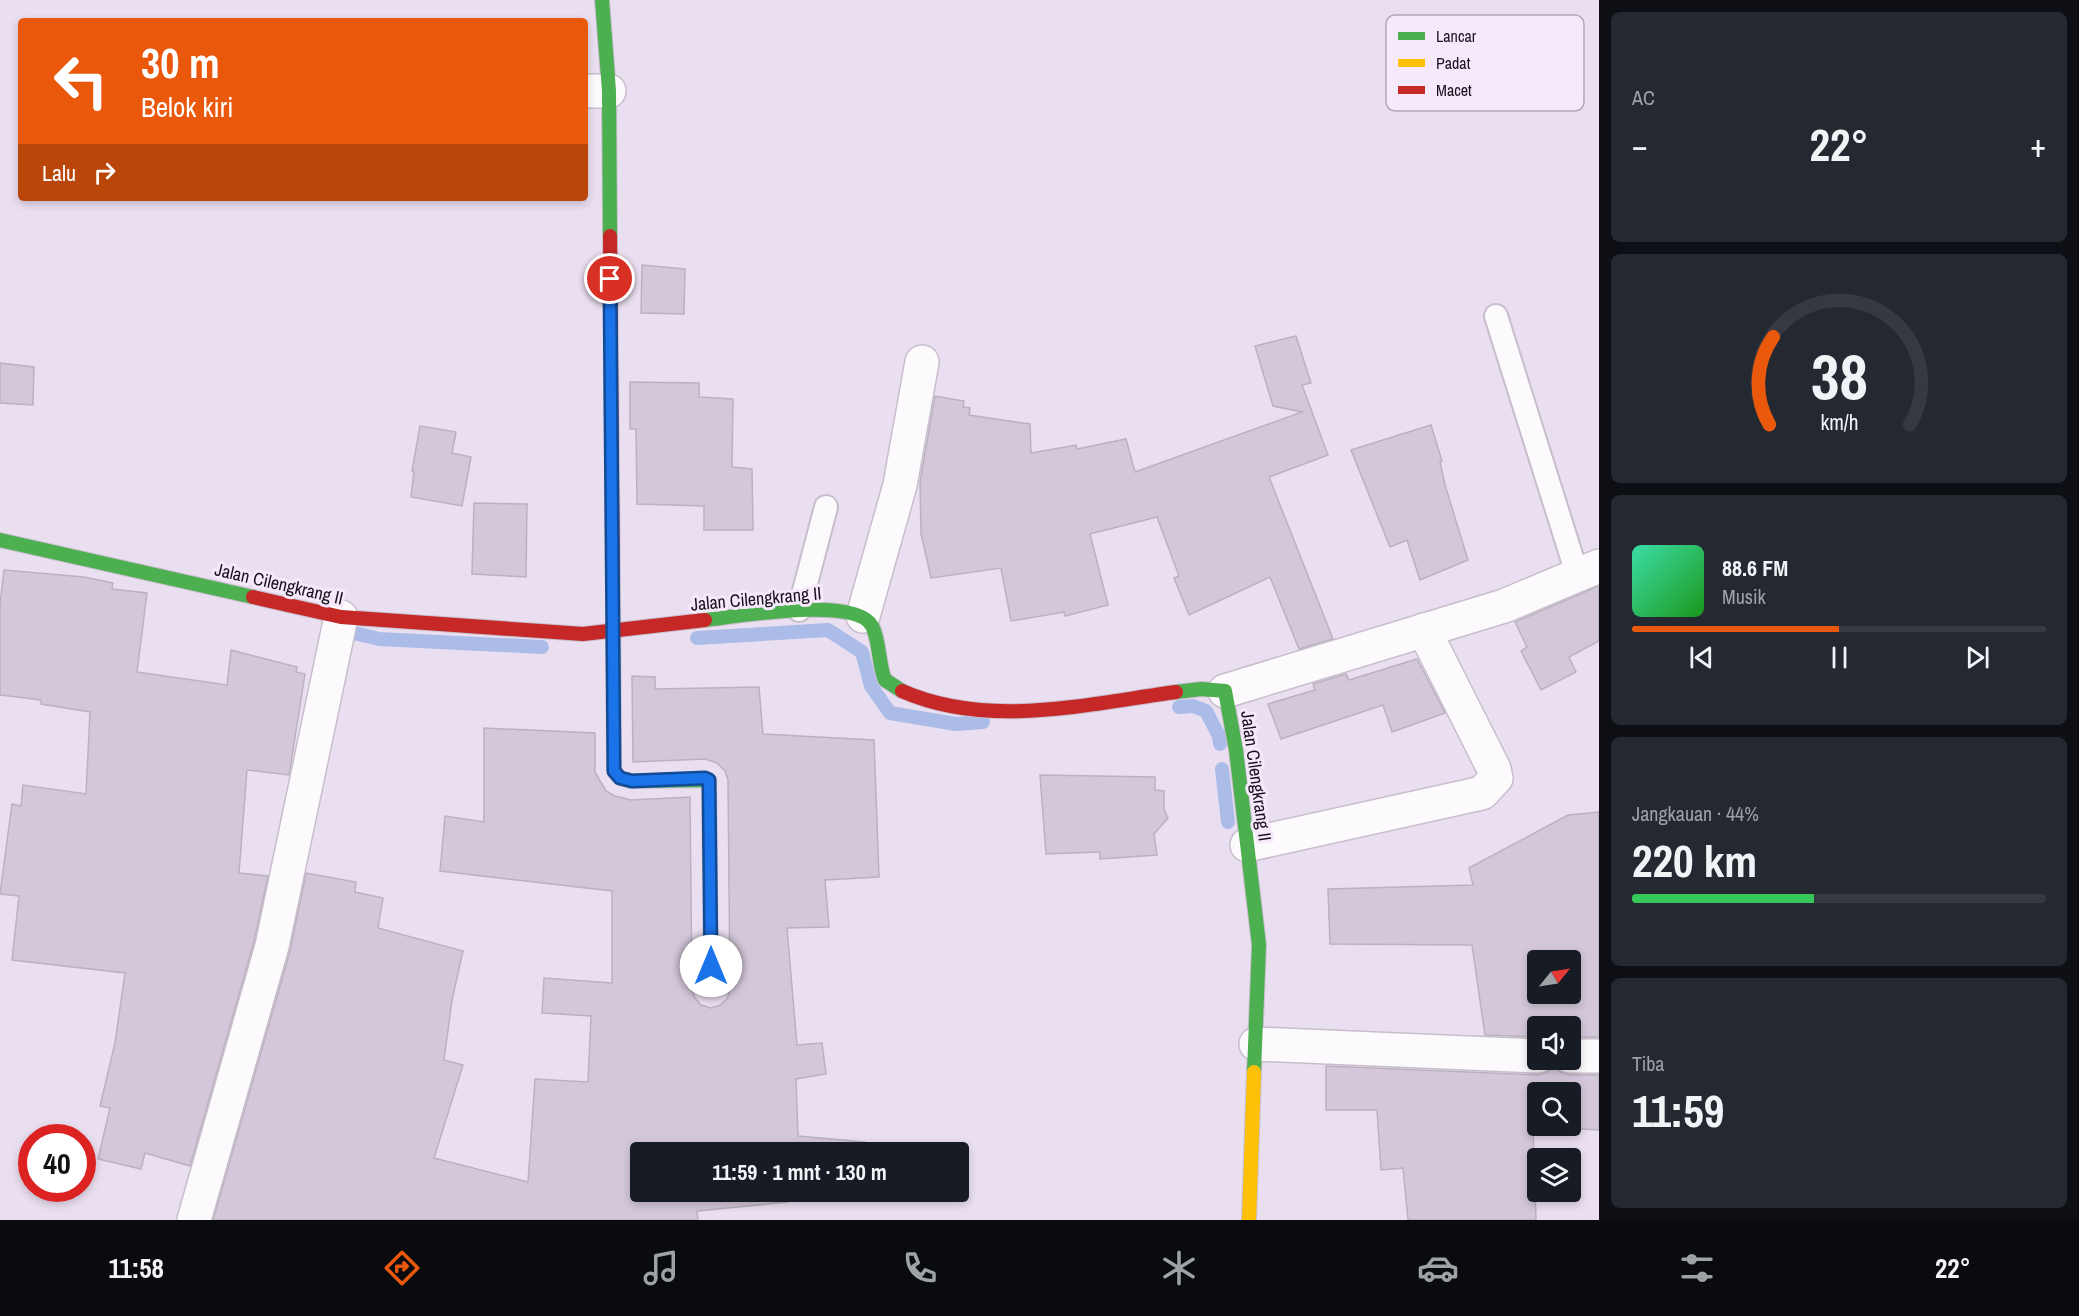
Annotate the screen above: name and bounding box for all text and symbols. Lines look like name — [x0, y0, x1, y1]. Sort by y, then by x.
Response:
legend — [1386, 15, 1584, 111]
text: Lancar — [1436, 25, 1477, 47]
text: 30 m — [141, 35, 220, 91]
icon: left — [42, 42, 120, 120]
text: Padat — [1436, 52, 1471, 74]
text: Macet — [1436, 79, 1472, 101]
text: AC — [1632, 84, 1655, 111]
text: Belok kiri — [141, 89, 233, 125]
text: 22° — [1809, 114, 1869, 175]
text: − — [1632, 123, 1648, 167]
text: + — [2030, 123, 2046, 167]
icon: right — [88, 156, 121, 189]
text: Lalu — [42, 158, 76, 188]
pin — [584, 253, 635, 304]
icon: arrive — [593, 262, 626, 295]
text: 38 — [1811, 335, 1867, 419]
text: km/h — [1820, 409, 1858, 438]
text: 88.6 FM — [1722, 553, 1788, 583]
street label: Jalan Cilengkrang II — [212, 557, 346, 610]
street label: Jalan Cilengkrang II — [689, 580, 822, 617]
text: Musik — [1722, 583, 1766, 610]
icon: previous — [1685, 641, 1718, 674]
icon: pause — [1823, 641, 1856, 674]
icon: next — [1961, 641, 1994, 674]
street label: Jalan Cilengkrang II — [1235, 709, 1278, 843]
text: Jangkauan · 44% — [1632, 800, 1759, 827]
text: 220 km — [1632, 830, 1757, 891]
position arrow — [679, 934, 743, 998]
north arrow — [1527, 950, 1581, 1004]
map controls — [1527, 950, 1581, 1202]
button: sound — [1527, 1016, 1581, 1070]
text: Tiba — [1632, 1050, 1664, 1077]
text: 11:59 — [1632, 1080, 1724, 1141]
button: search — [1527, 1082, 1581, 1136]
speed limit sign: 40 — [18, 1124, 96, 1202]
button: layers — [1527, 1148, 1581, 1202]
text: 11:59 · 1 mnt · 130 m — [712, 1157, 887, 1187]
icon: directions — [381, 1247, 423, 1289]
icon: music — [640, 1247, 682, 1289]
icon: phone — [899, 1247, 941, 1289]
icon: climate — [1158, 1247, 1200, 1289]
icon: car — [1417, 1247, 1459, 1289]
icon: filters — [1676, 1247, 1718, 1289]
text: 11:58 — [109, 1250, 164, 1286]
text: 22° — [1935, 1250, 1970, 1286]

